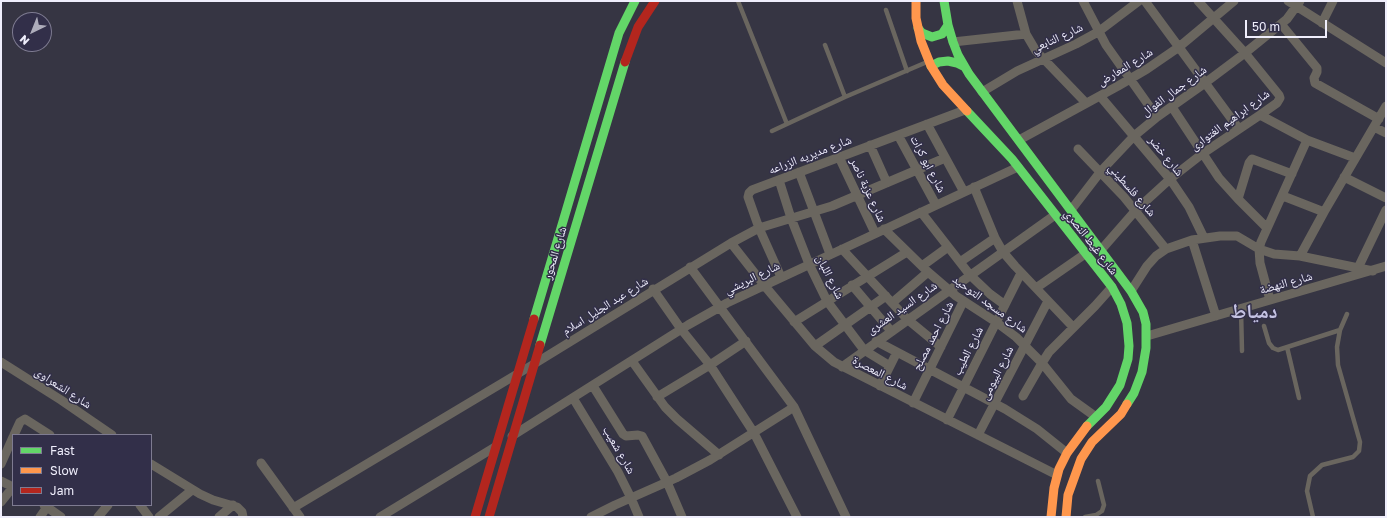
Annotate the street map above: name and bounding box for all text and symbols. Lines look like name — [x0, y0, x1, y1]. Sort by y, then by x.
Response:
north arrow — [12, 12, 52, 52]
scale bar — [1247, 12, 1329, 38]
text: 50 m — [1252, 19, 1280, 34]
street label: شارع التابعي — [1029, 20, 1085, 56]
text: N — [17, 33, 32, 48]
street label: شارع المعارض — [1095, 45, 1155, 89]
street label: شارع جمال الفوال — [1139, 62, 1209, 120]
street label: شارع ابراهيم الغتوارى — [1187, 86, 1273, 154]
street label: شارع مديريه الزراعه — [766, 133, 854, 177]
street label: شارع ابو كرات — [907, 133, 949, 195]
street label: شارع خضر — [1145, 133, 1187, 179]
street label: شارع عزبة ناصر — [847, 156, 889, 224]
street label: شارع فلسطيني — [1105, 161, 1159, 219]
street label: شارع غيط النصري — [1061, 206, 1121, 278]
street label: شارع المحور — [540, 225, 570, 281]
street label: شارع اللبان — [813, 252, 847, 302]
street label: شارع البريشي — [722, 258, 782, 298]
street label: شارع النهضة — [1258, 269, 1314, 297]
street label: شارع مسجد التوحيد — [950, 272, 1030, 336]
street label: شارع عبد الجليل اسلام — [559, 274, 651, 338]
street label: شارع السيد العشرى — [864, 278, 940, 338]
street label: شارع احمد مصلح — [909, 299, 957, 373]
district label: دمياط — [1231, 300, 1277, 324]
street label: شارع الطيب — [950, 324, 986, 378]
street label: شارع البيومى — [977, 344, 1017, 402]
street label: شارع المعصرة — [850, 353, 910, 393]
street label: شارع الشعراوى — [32, 364, 94, 412]
street label: شارع شعيب — [600, 424, 638, 476]
legend — [12, 434, 152, 506]
text: Fast — [50, 443, 75, 458]
text: Slow — [50, 463, 78, 478]
text: Jam — [50, 483, 74, 498]

